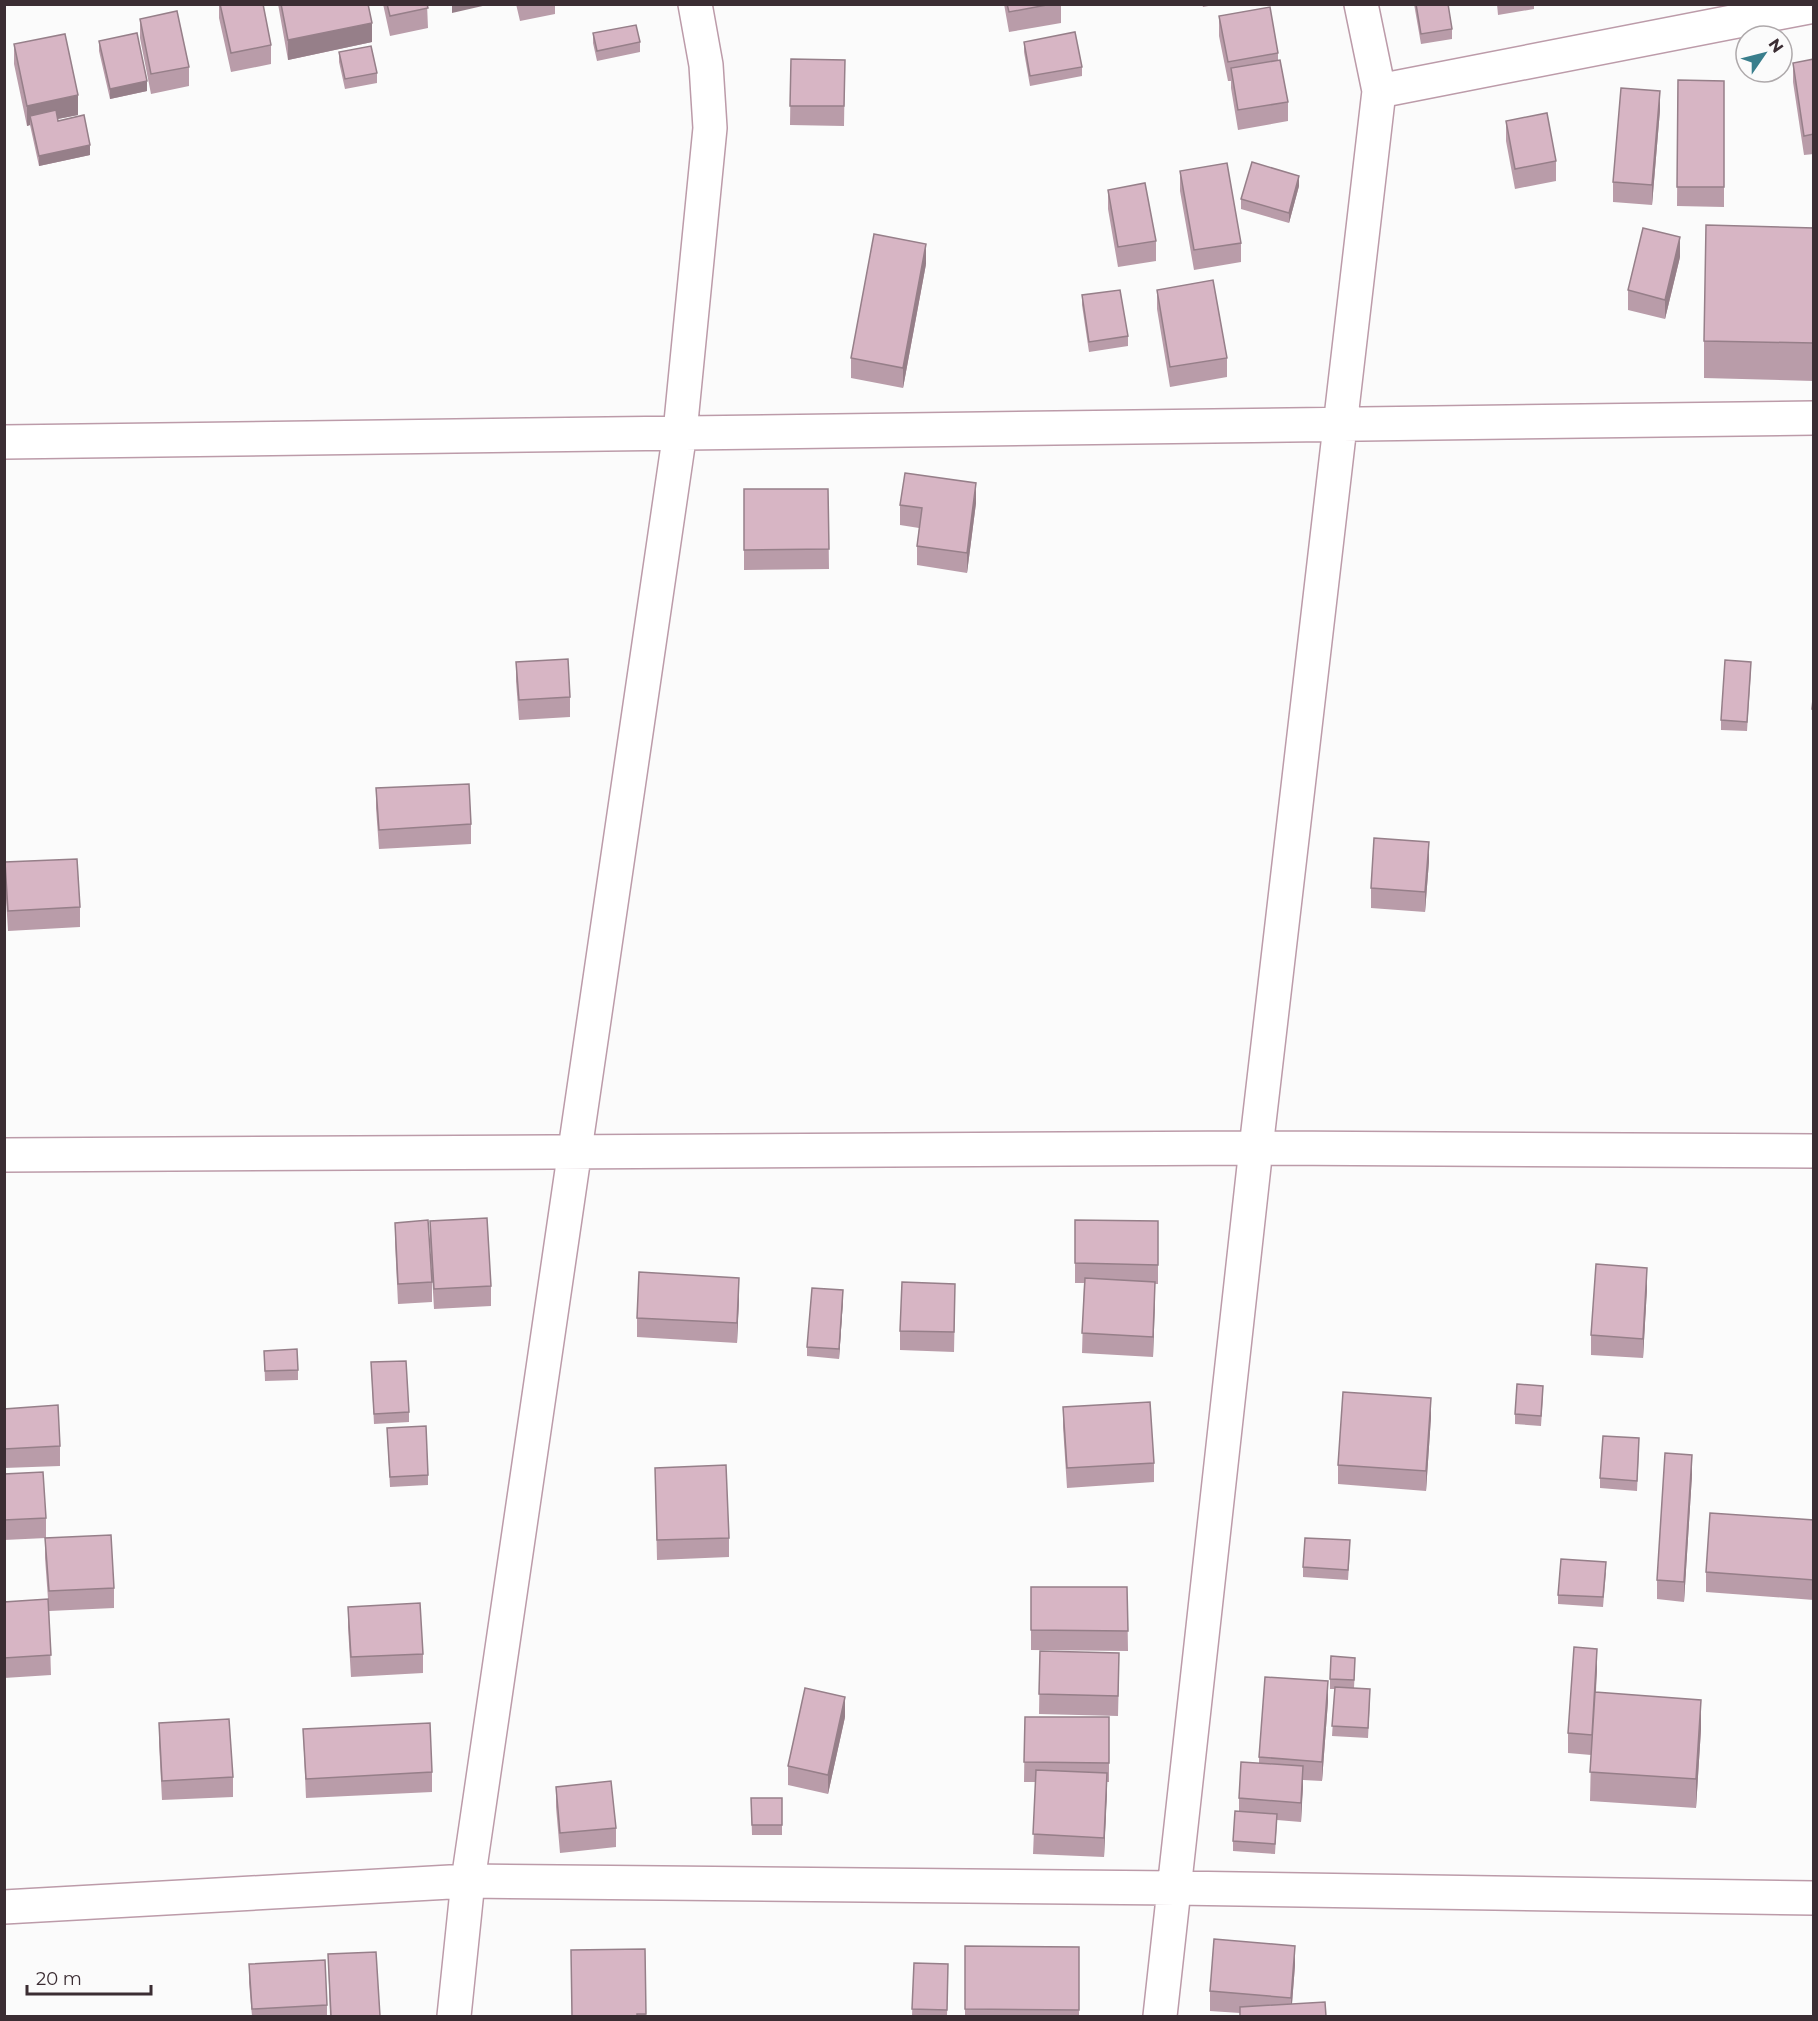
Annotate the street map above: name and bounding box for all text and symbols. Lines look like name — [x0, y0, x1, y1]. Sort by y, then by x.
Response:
north arrow — [1734, 24, 1794, 84]
text: N — [1764, 35, 1787, 56]
scale bar — [27, 1958, 152, 1996]
text: 20 m — [36, 1968, 82, 1990]

